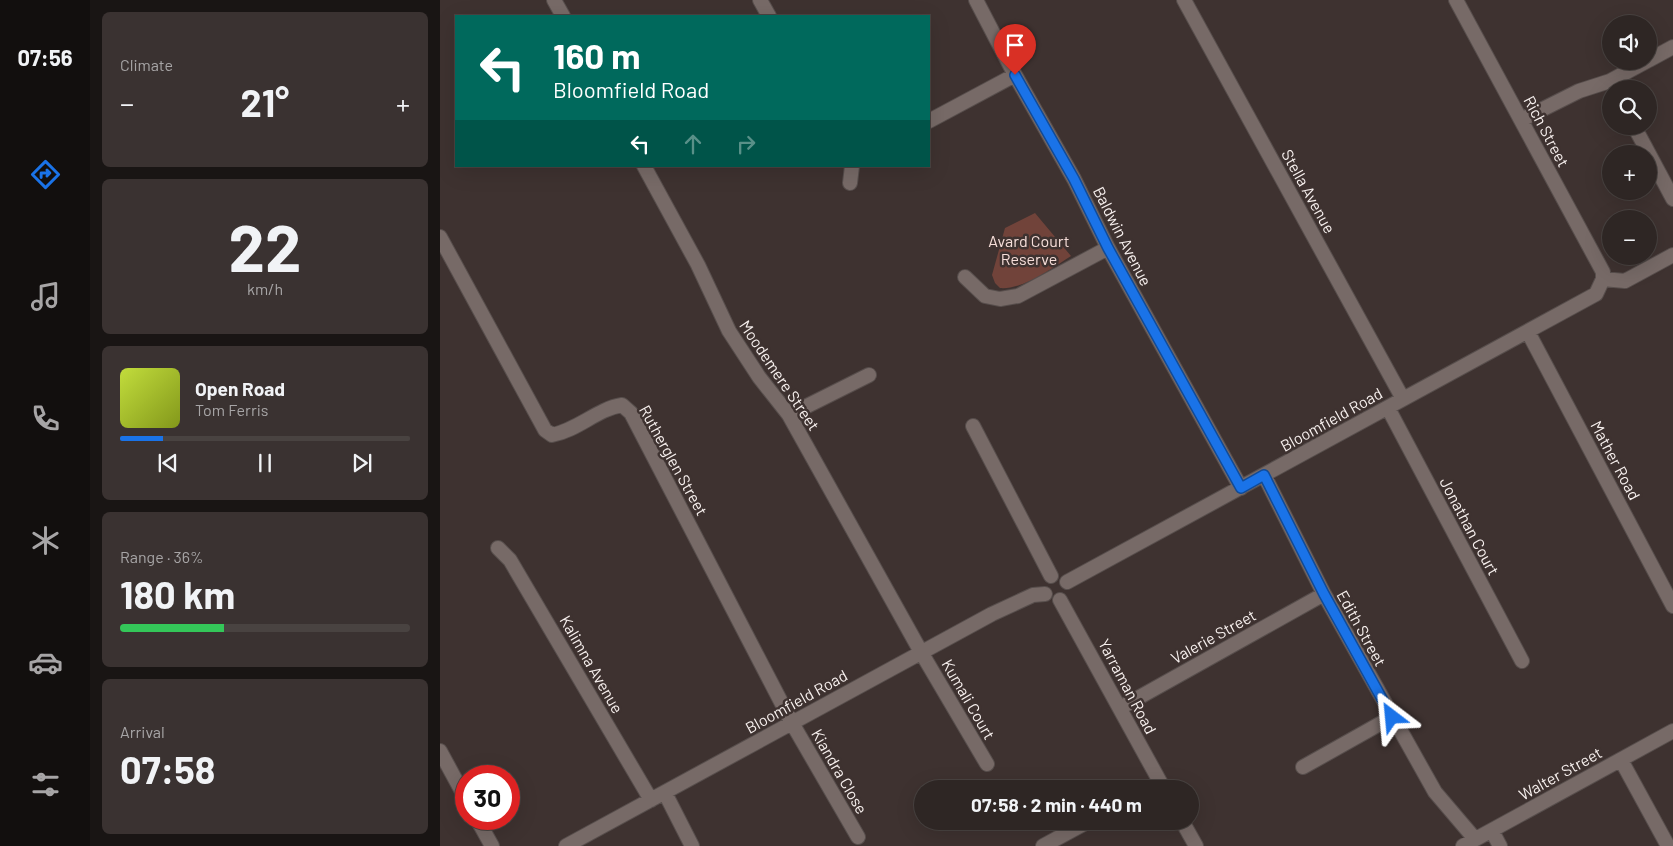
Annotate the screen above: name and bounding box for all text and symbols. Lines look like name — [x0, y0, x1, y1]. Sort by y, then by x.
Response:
map controls — [1602, 15, 1657, 265]
button: sound — [1602, 15, 1657, 70]
pin — [994, 24, 1036, 75]
icon: arrive — [1001, 31, 1029, 59]
text: 160 m — [553, 34, 640, 76]
icon: left — [470, 35, 535, 100]
text: 07:56 — [17, 44, 73, 70]
text: Climate — [120, 55, 173, 74]
text: Bloomfield Road — [553, 76, 709, 102]
text: 21° — [241, 79, 289, 125]
button: search — [1602, 80, 1657, 135]
text: − — [120, 86, 134, 120]
text: + — [396, 86, 410, 120]
street label: Rich Street — [1520, 92, 1574, 170]
icon: left — [626, 130, 654, 158]
icon: ahead — [679, 130, 707, 158]
icon: right — [732, 130, 760, 158]
button: + — [1602, 145, 1657, 200]
street label: Stella Avenue — [1278, 146, 1340, 236]
icon: directions — [28, 157, 63, 192]
street label: Baldwin Avenue — [1090, 183, 1156, 289]
text: 22 — [229, 207, 301, 285]
button: − — [1602, 210, 1657, 265]
park label: Avard Court Reserve — [988, 231, 1070, 268]
icon: music — [28, 279, 63, 314]
text: km/h — [247, 279, 283, 298]
street label: Moodemere Street — [736, 316, 824, 434]
text: Open Road — [195, 377, 285, 400]
street label: Bloomfield Road — [1277, 383, 1385, 455]
text: Tom Ferris — [195, 400, 269, 419]
icon: phone — [28, 401, 63, 436]
street label: Rutherglen Street — [636, 402, 712, 518]
street label: Mather Road — [1587, 417, 1645, 503]
icon: previous — [154, 449, 182, 477]
icon: pause — [251, 449, 279, 477]
icon: next — [348, 449, 376, 477]
street label: Jonathan Court — [1436, 474, 1504, 578]
icon: climate — [28, 523, 63, 558]
text: Range · 36% — [120, 547, 204, 566]
text: 180 km — [120, 571, 235, 617]
street label: Edith Street — [1333, 587, 1391, 669]
street label: Valerie Street — [1167, 605, 1259, 667]
street label: Kalimna Avenue — [556, 612, 628, 716]
street label: Yarraman Road — [1095, 635, 1161, 737]
icon: car — [28, 645, 63, 680]
street label: Kumali Court — [938, 655, 1000, 743]
street label: Bloomfield Road — [742, 665, 850, 737]
position arrow — [1365, 690, 1417, 742]
text: Arrival — [120, 722, 165, 741]
street label: Kiandra Close — [808, 725, 872, 817]
street label: Walter Street — [1515, 742, 1605, 804]
text: 07:58 — [120, 746, 215, 792]
speed limit sign: 30 — [455, 765, 520, 830]
icon: filters — [28, 767, 63, 802]
text: 07:58 · 2 min · 440 m — [971, 793, 1142, 816]

